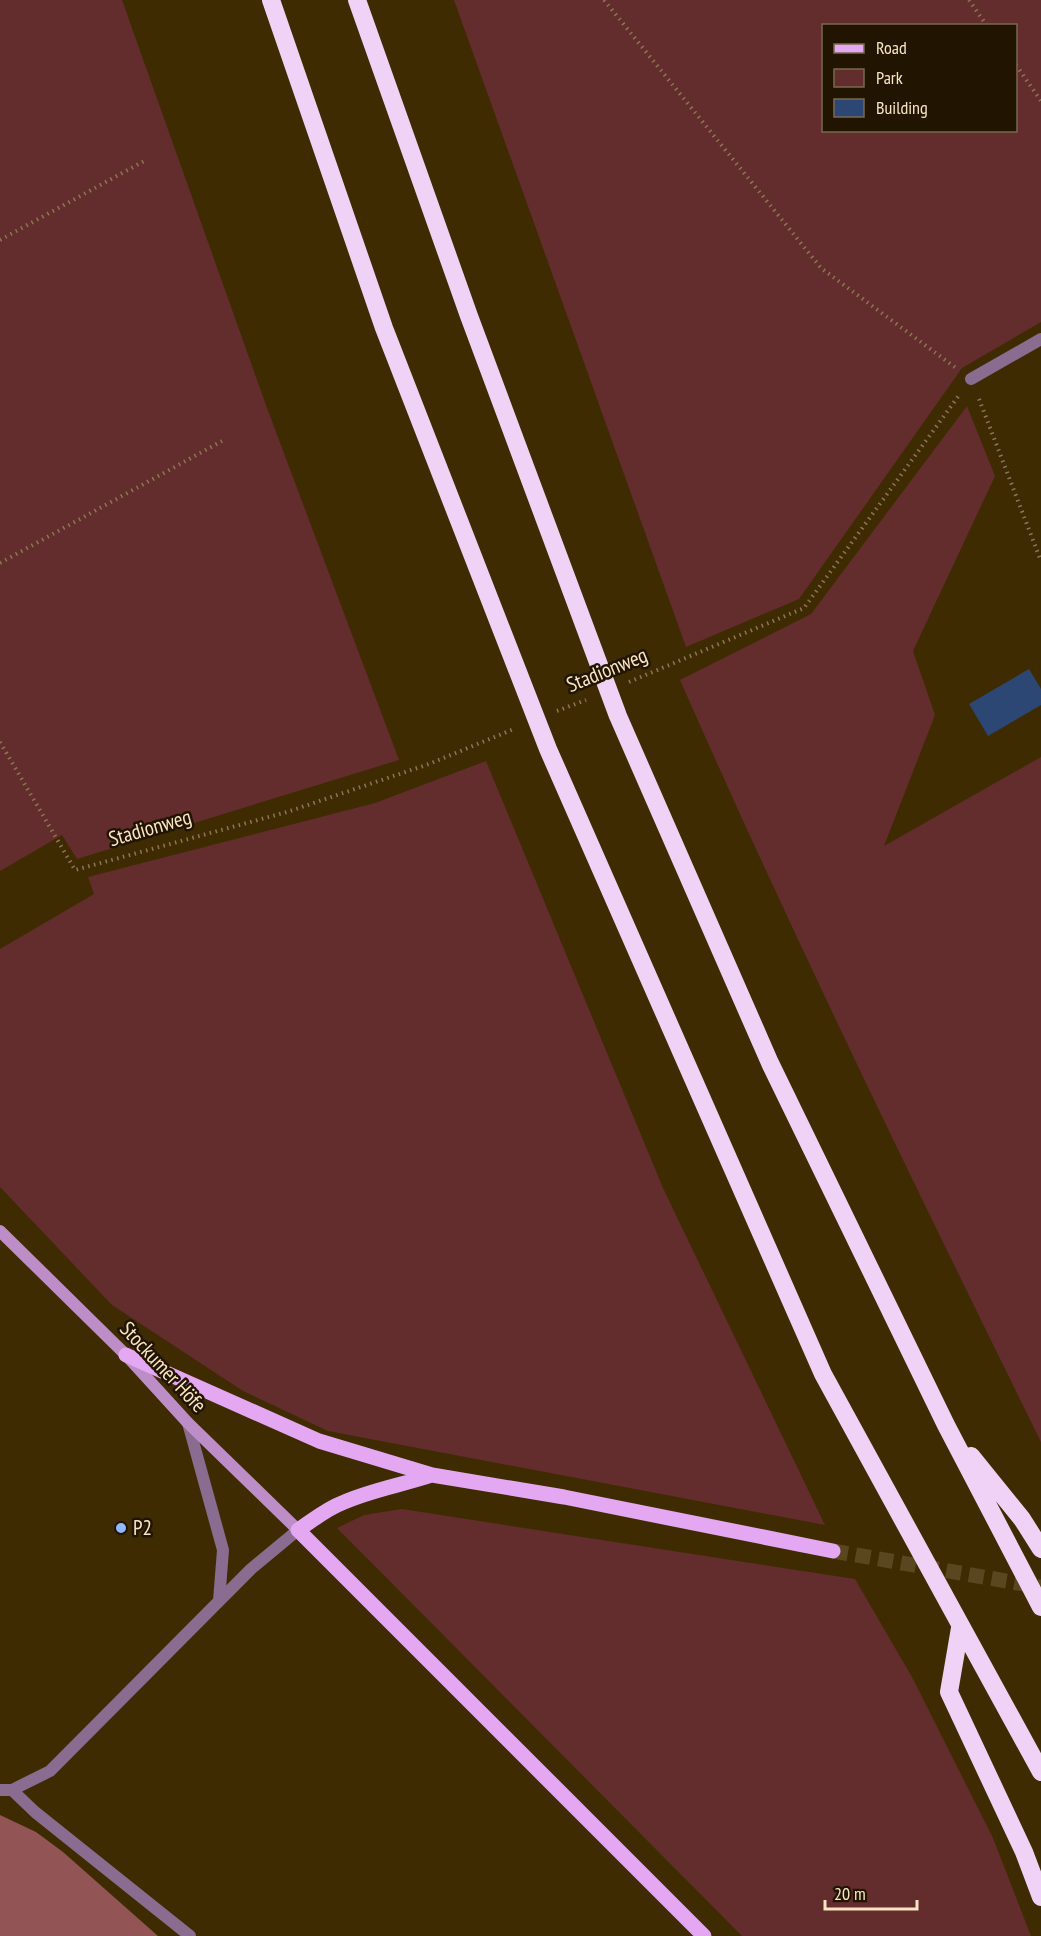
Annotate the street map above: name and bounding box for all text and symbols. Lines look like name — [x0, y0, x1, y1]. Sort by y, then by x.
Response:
legend — [822, 24, 1017, 132]
text: Road — [876, 36, 907, 59]
text: Park — [876, 66, 903, 89]
text: Building — [876, 96, 928, 119]
street label: Stadionweg — [562, 641, 651, 698]
street label: Stadionweg — [105, 803, 194, 852]
street label: Stockumer Höfe — [114, 1315, 212, 1418]
place label: P2 — [133, 1514, 152, 1541]
marker: P2 — [114, 1521, 128, 1535]
scale bar — [825, 1873, 916, 1911]
text: 20 m — [834, 1882, 866, 1905]

